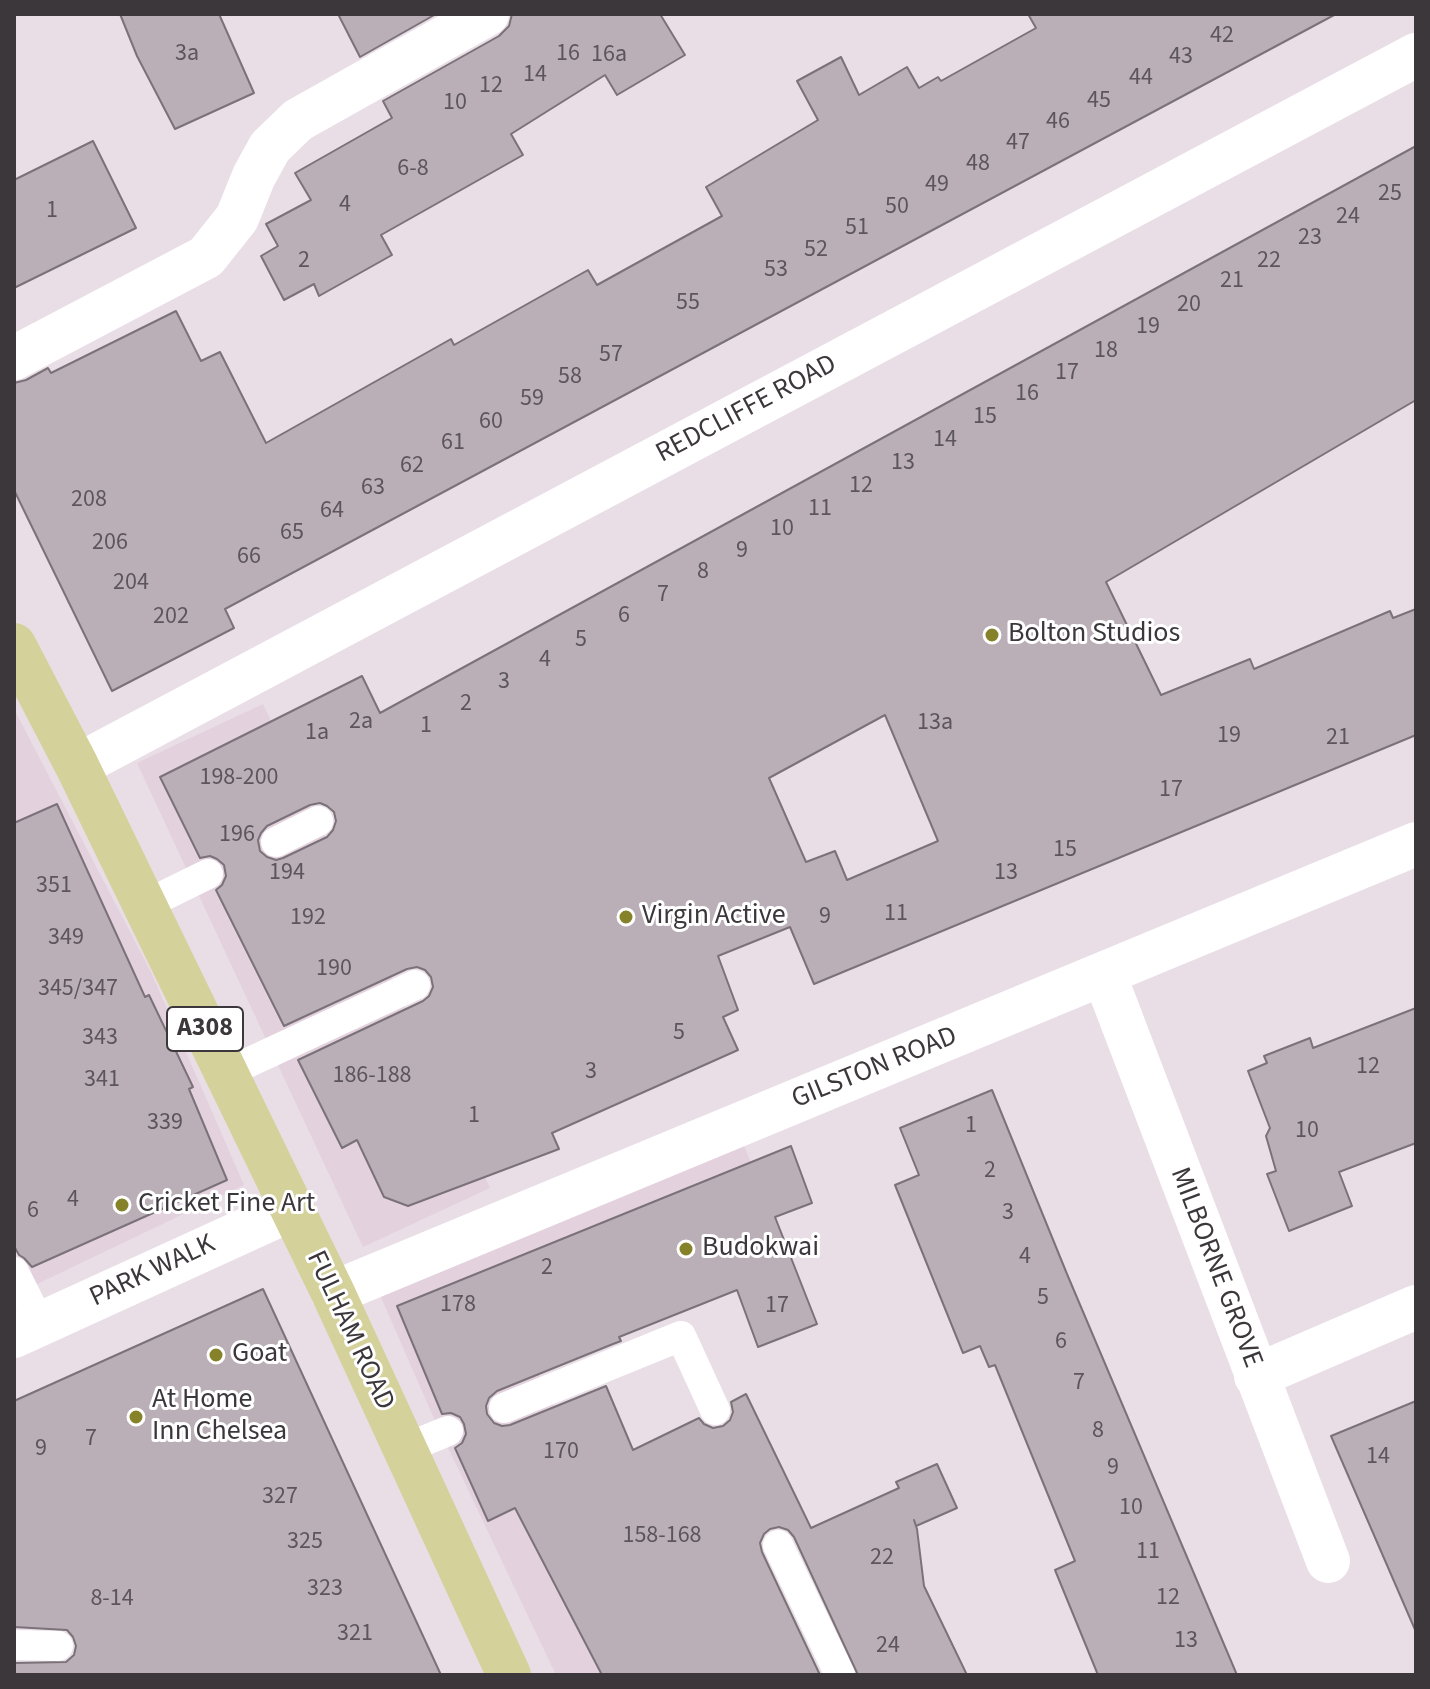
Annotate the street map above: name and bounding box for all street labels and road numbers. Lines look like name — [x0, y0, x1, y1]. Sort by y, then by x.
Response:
street label: REDCLIFFE ROAD — [651, 348, 843, 472]
road number: A308 — [167, 1007, 243, 1051]
street label: GILSTON ROAD — [787, 1021, 963, 1117]
street label: MILBORNE GROVE — [1161, 1163, 1269, 1373]
street label: PARK WALK — [85, 1228, 221, 1316]
street label: FULHAM ROAD — [298, 1246, 400, 1416]

